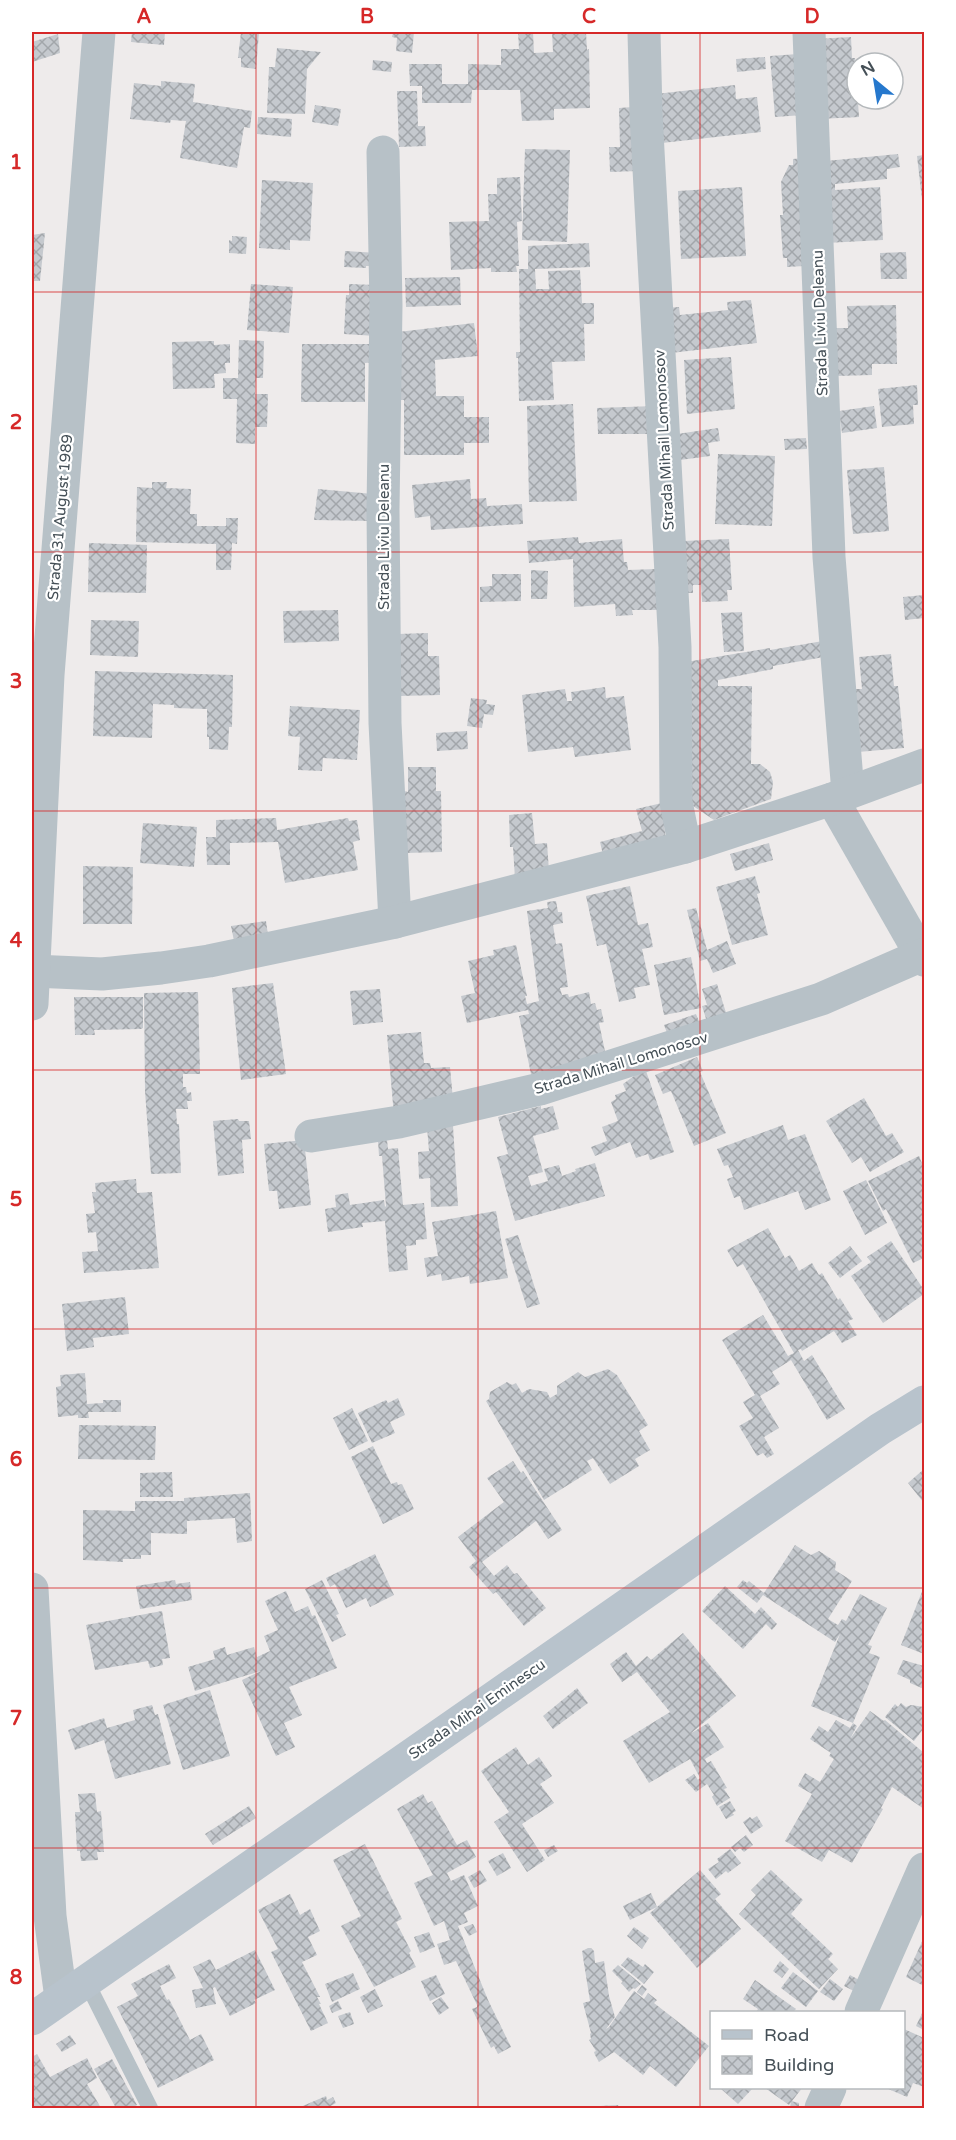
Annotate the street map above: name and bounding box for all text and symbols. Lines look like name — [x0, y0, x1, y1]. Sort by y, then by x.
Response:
text: A — [137, 5, 152, 29]
text: B — [360, 5, 374, 29]
text: C — [582, 5, 596, 29]
text: D — [804, 5, 820, 29]
north arrow — [845, 51, 905, 111]
text: N — [857, 57, 879, 81]
text: 1 — [10, 151, 22, 175]
street label: Strada Liviu Deleanu — [808, 250, 832, 396]
street label: Strada Mihail Lomonosov — [650, 349, 678, 531]
text: 2 — [10, 411, 22, 435]
street label: Strada 31 August 1989 — [44, 433, 76, 601]
street label: Strada Liviu Deleanu — [375, 464, 393, 610]
text: 3 — [10, 670, 22, 694]
text: 4 — [10, 929, 23, 953]
street label: Strada Mihail Lomonosov — [532, 1028, 710, 1098]
text: 5 — [10, 1188, 22, 1212]
text: 6 — [10, 1448, 22, 1472]
street label: Strada Mihai Eminescu — [405, 1655, 549, 1763]
text: 7 — [10, 1707, 22, 1731]
text: 8 — [10, 1966, 22, 1990]
legend — [710, 2011, 905, 2089]
text: Road — [764, 2024, 809, 2046]
text: Building — [764, 2054, 834, 2076]

